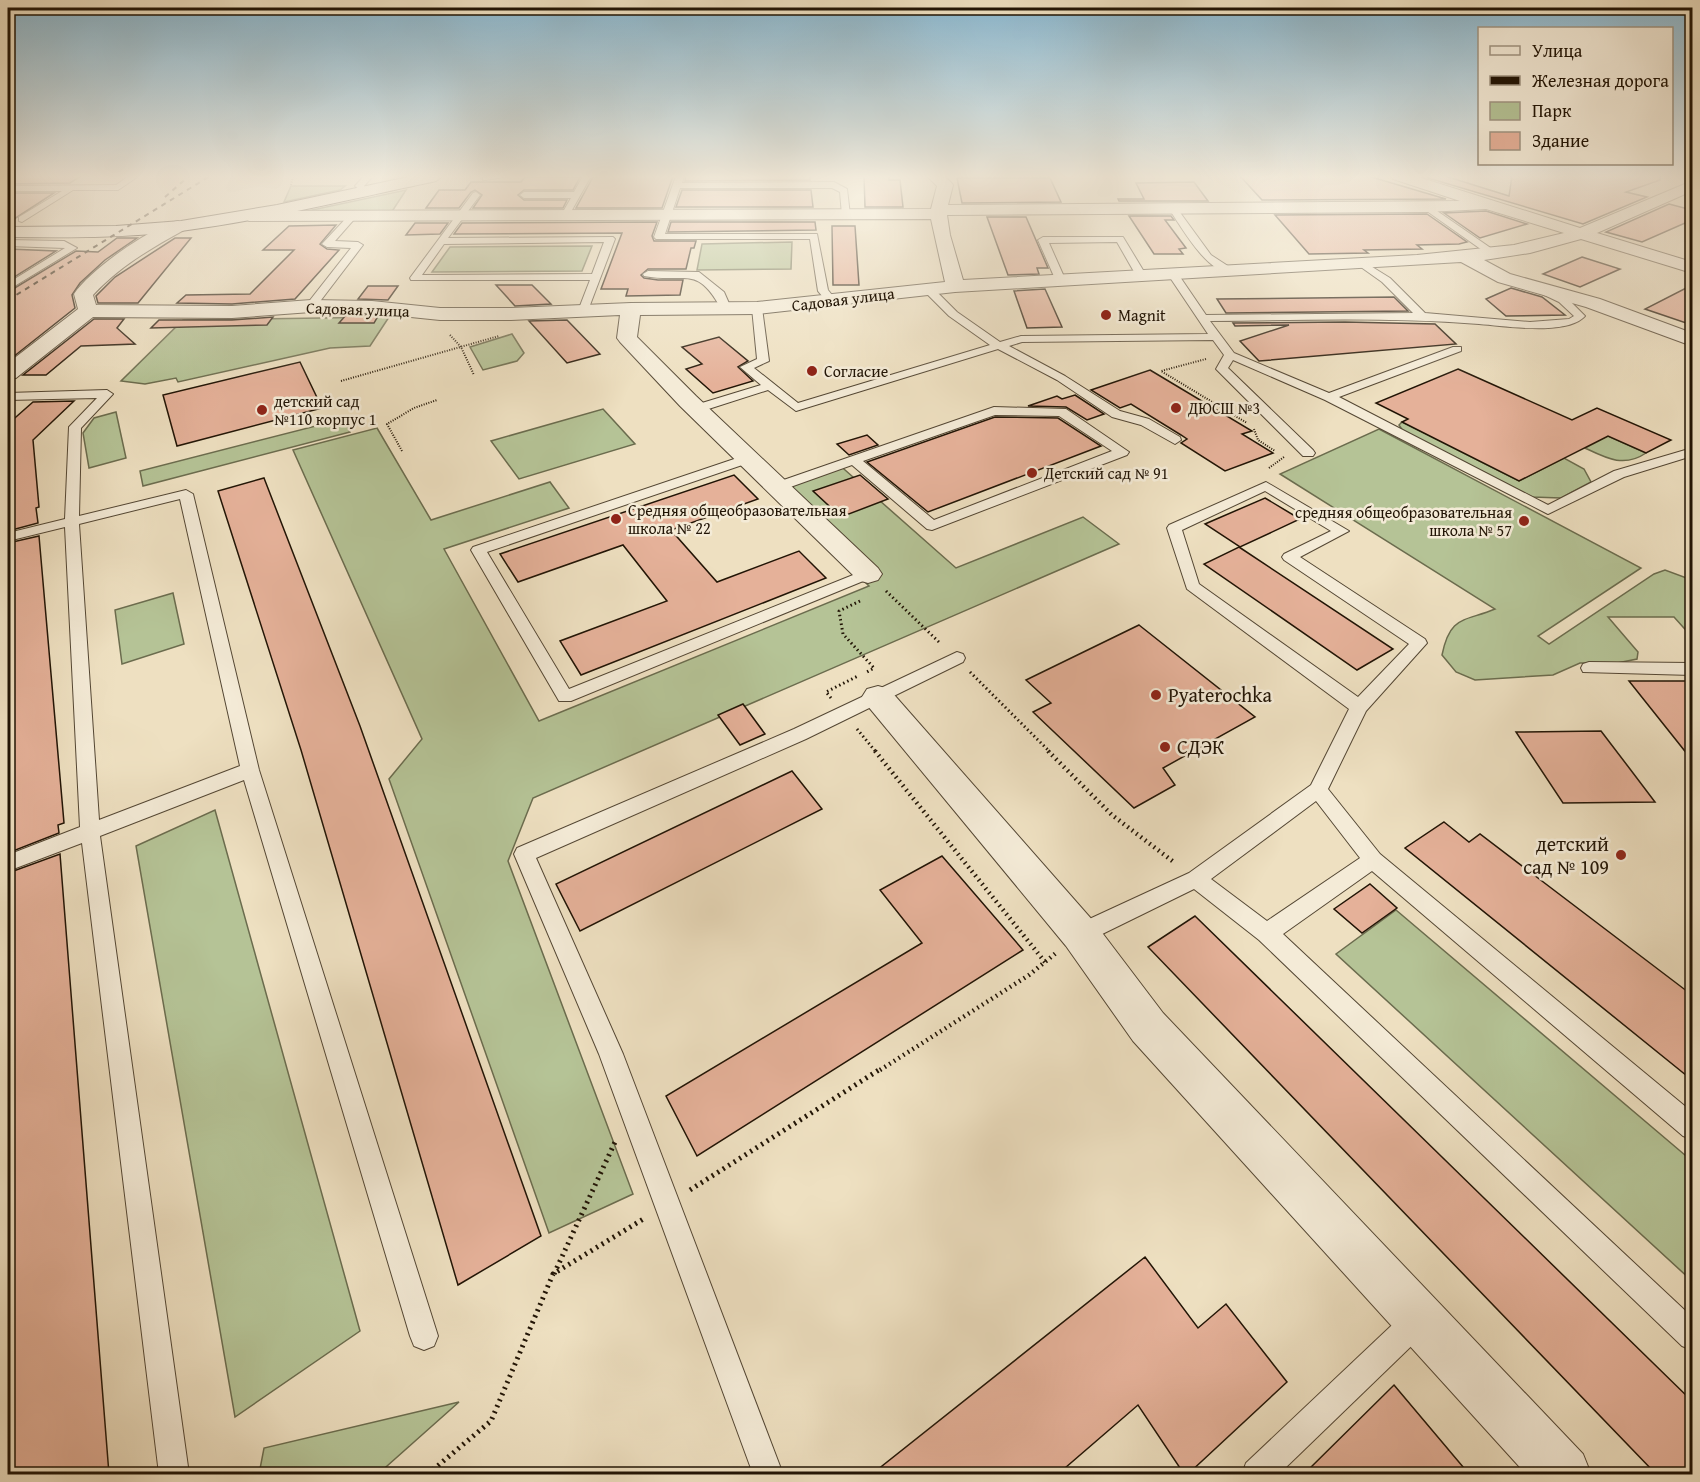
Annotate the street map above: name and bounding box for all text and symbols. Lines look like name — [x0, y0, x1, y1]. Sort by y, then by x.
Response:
legend — [1478, 27, 1673, 165]
text: Улица — [1532, 37, 1583, 64]
text: Железная дорога — [1531, 67, 1669, 94]
text: Парк — [1532, 97, 1572, 124]
text: Здание — [1532, 127, 1589, 154]
street label: Садовая улица — [790, 281, 896, 317]
street label: Садовая улица — [306, 295, 410, 323]
place label: Magnit — [1118, 303, 1166, 327]
marker: Magnit — [1099, 308, 1113, 322]
place label: Согласие — [824, 359, 888, 383]
marker: Согласие — [805, 364, 819, 378]
place label: детский сад №110 корпус 1 — [274, 389, 376, 431]
place label: ДЮСШ №3 — [1187, 396, 1260, 420]
marker: ДЮСШ №3 — [1169, 401, 1183, 415]
marker: детский сад №110 корпус 1 — [255, 403, 269, 417]
place label: Детский сад № 91 — [1043, 461, 1168, 485]
marker: Детский сад № 91 — [1025, 466, 1039, 480]
place label: Средняя общеобразовательная школа № 22 — [628, 498, 846, 540]
place label: средняя общеобразовательная школа № 57 — [1295, 500, 1512, 542]
marker: Средняя общеобразовательная школа № 22 — [609, 512, 623, 526]
marker: средняя общеобразовательная школа № 57 — [1517, 514, 1531, 528]
place label: Pyaterochka — [1168, 680, 1272, 709]
marker: Pyaterochka — [1149, 688, 1163, 702]
place label: СДЭК — [1177, 732, 1225, 761]
marker: СДЭК — [1158, 740, 1172, 754]
place label: детский сад № 109 — [1523, 829, 1609, 881]
marker: детский сад № 109 — [1614, 848, 1628, 862]

